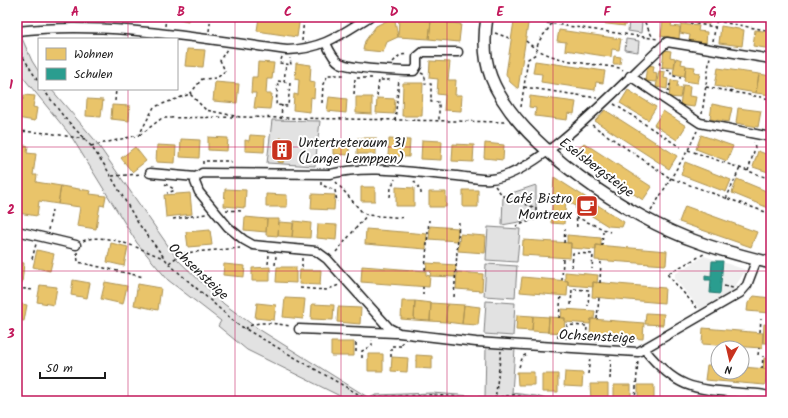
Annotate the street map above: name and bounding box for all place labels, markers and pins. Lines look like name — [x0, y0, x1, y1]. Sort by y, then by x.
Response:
place label: Untertreteraum 31 (Lange Lemppen) — [298, 132, 405, 170]
building icon: Untertreteraum 31 (Lange Lemppen) — [269, 137, 295, 163]
place label: Café Bistro Montreux — [505, 188, 573, 226]
cafe icon: Café Bistro Montreux — [574, 193, 600, 219]

